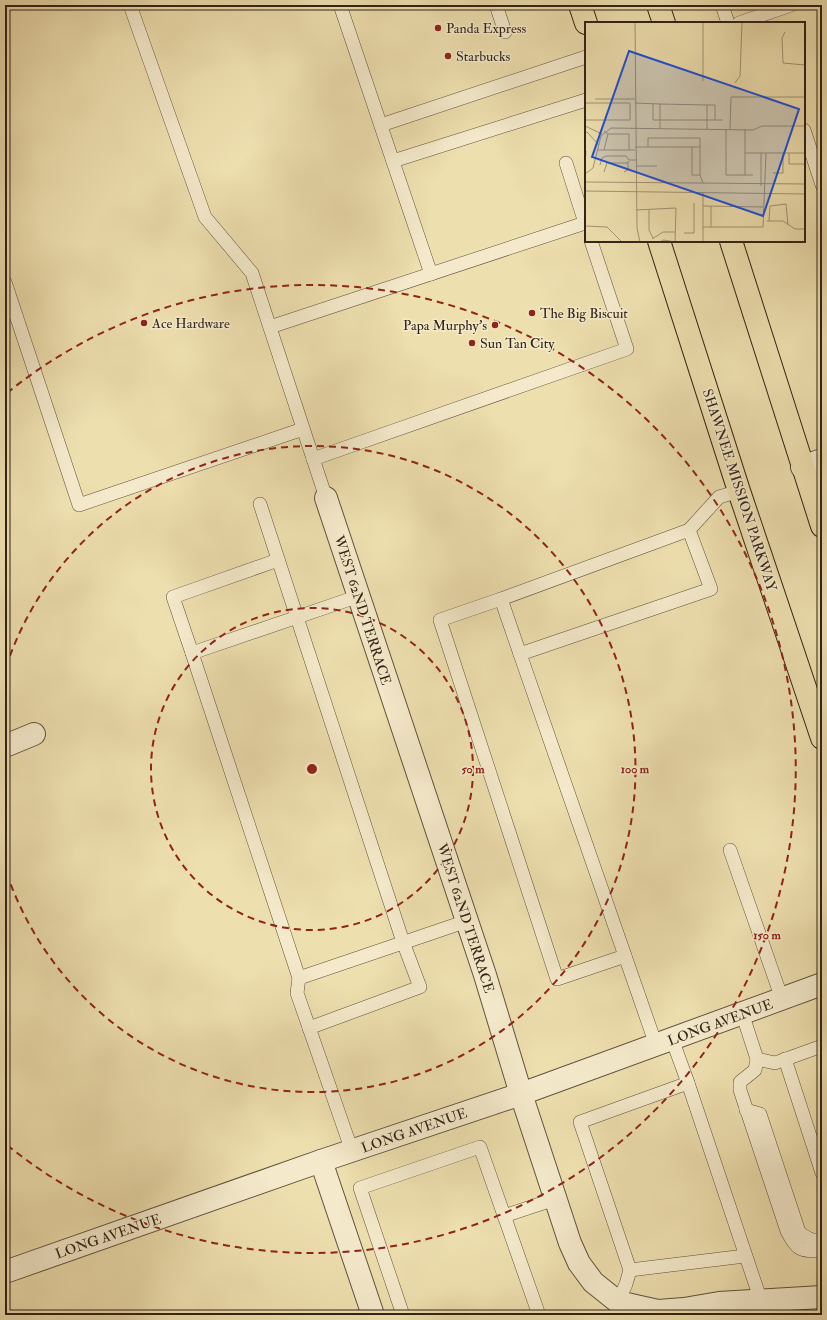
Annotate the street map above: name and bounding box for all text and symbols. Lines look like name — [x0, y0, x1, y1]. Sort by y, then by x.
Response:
place label: Panda Express — [446, 20, 527, 38]
inset map — [585, 22, 805, 242]
marker: Panda Express — [433, 23, 443, 33]
place label: Starbucks — [456, 48, 511, 65]
marker: Starbucks — [443, 51, 453, 61]
place label: The Big Biscuit — [540, 305, 628, 322]
marker: The Big Biscuit — [527, 308, 537, 318]
place label: Ace Hardware — [151, 315, 230, 332]
place label: Papa Murphy's — [403, 317, 487, 335]
marker: Ace Hardware — [139, 318, 149, 328]
marker: Papa Murphy's — [490, 320, 500, 330]
place label: Sun Tan City — [480, 335, 555, 353]
marker: Sun Tan City — [467, 338, 477, 348]
street label: SHAWNEE MISSION PARKWAY — [699, 387, 780, 594]
street label: WEST 62ND TERRACE — [330, 532, 395, 687]
centre of rings — [305, 762, 319, 776]
text: 50 m — [461, 762, 485, 777]
text: 100 m — [621, 762, 650, 777]
street label: WEST 62ND TERRACE — [433, 840, 498, 995]
text: 150 m — [753, 928, 781, 943]
street label: LONG AVENUE — [665, 996, 775, 1049]
street label: LONG AVENUE — [359, 1104, 469, 1157]
street label: LONG AVENUE — [53, 1210, 163, 1263]

